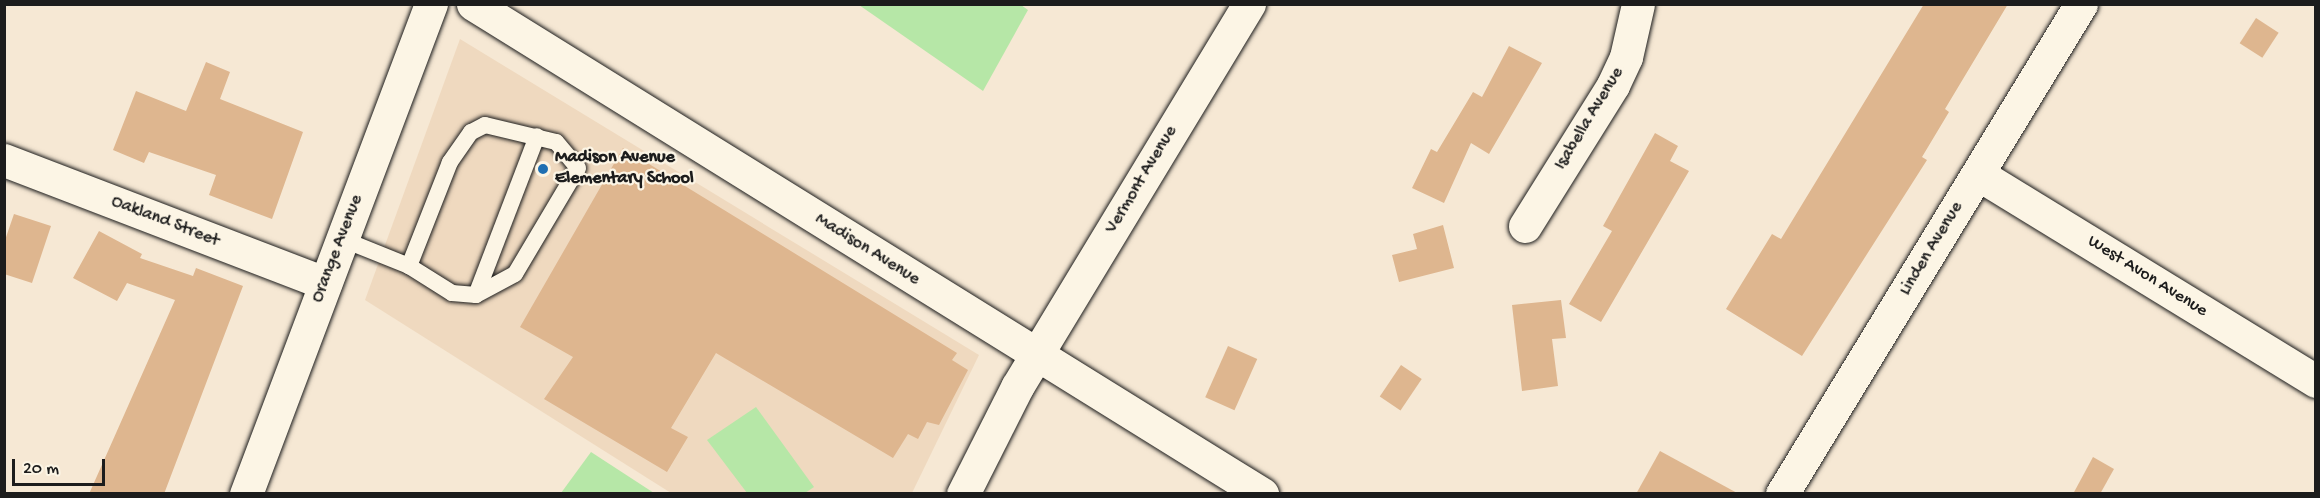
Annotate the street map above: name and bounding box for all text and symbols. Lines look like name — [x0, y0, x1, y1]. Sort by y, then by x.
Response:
street label: Isabella Avenue — [1551, 64, 1629, 174]
street label: Vermont Avenue — [1101, 122, 1183, 238]
place label: Madison Avenue Elementary School — [555, 148, 694, 190]
marker: Madison Avenue Elementary School — [536, 162, 550, 176]
street label: Oakland Street — [108, 191, 222, 253]
street label: Orange Avenue — [308, 192, 368, 306]
street label: Linden Avenue — [1895, 198, 1969, 300]
street label: Madison Avenue — [810, 209, 924, 291]
street label: West Avon Avenue — [2083, 231, 2211, 323]
scale bar — [15, 447, 108, 485]
text: 20 m — [23, 459, 59, 480]

